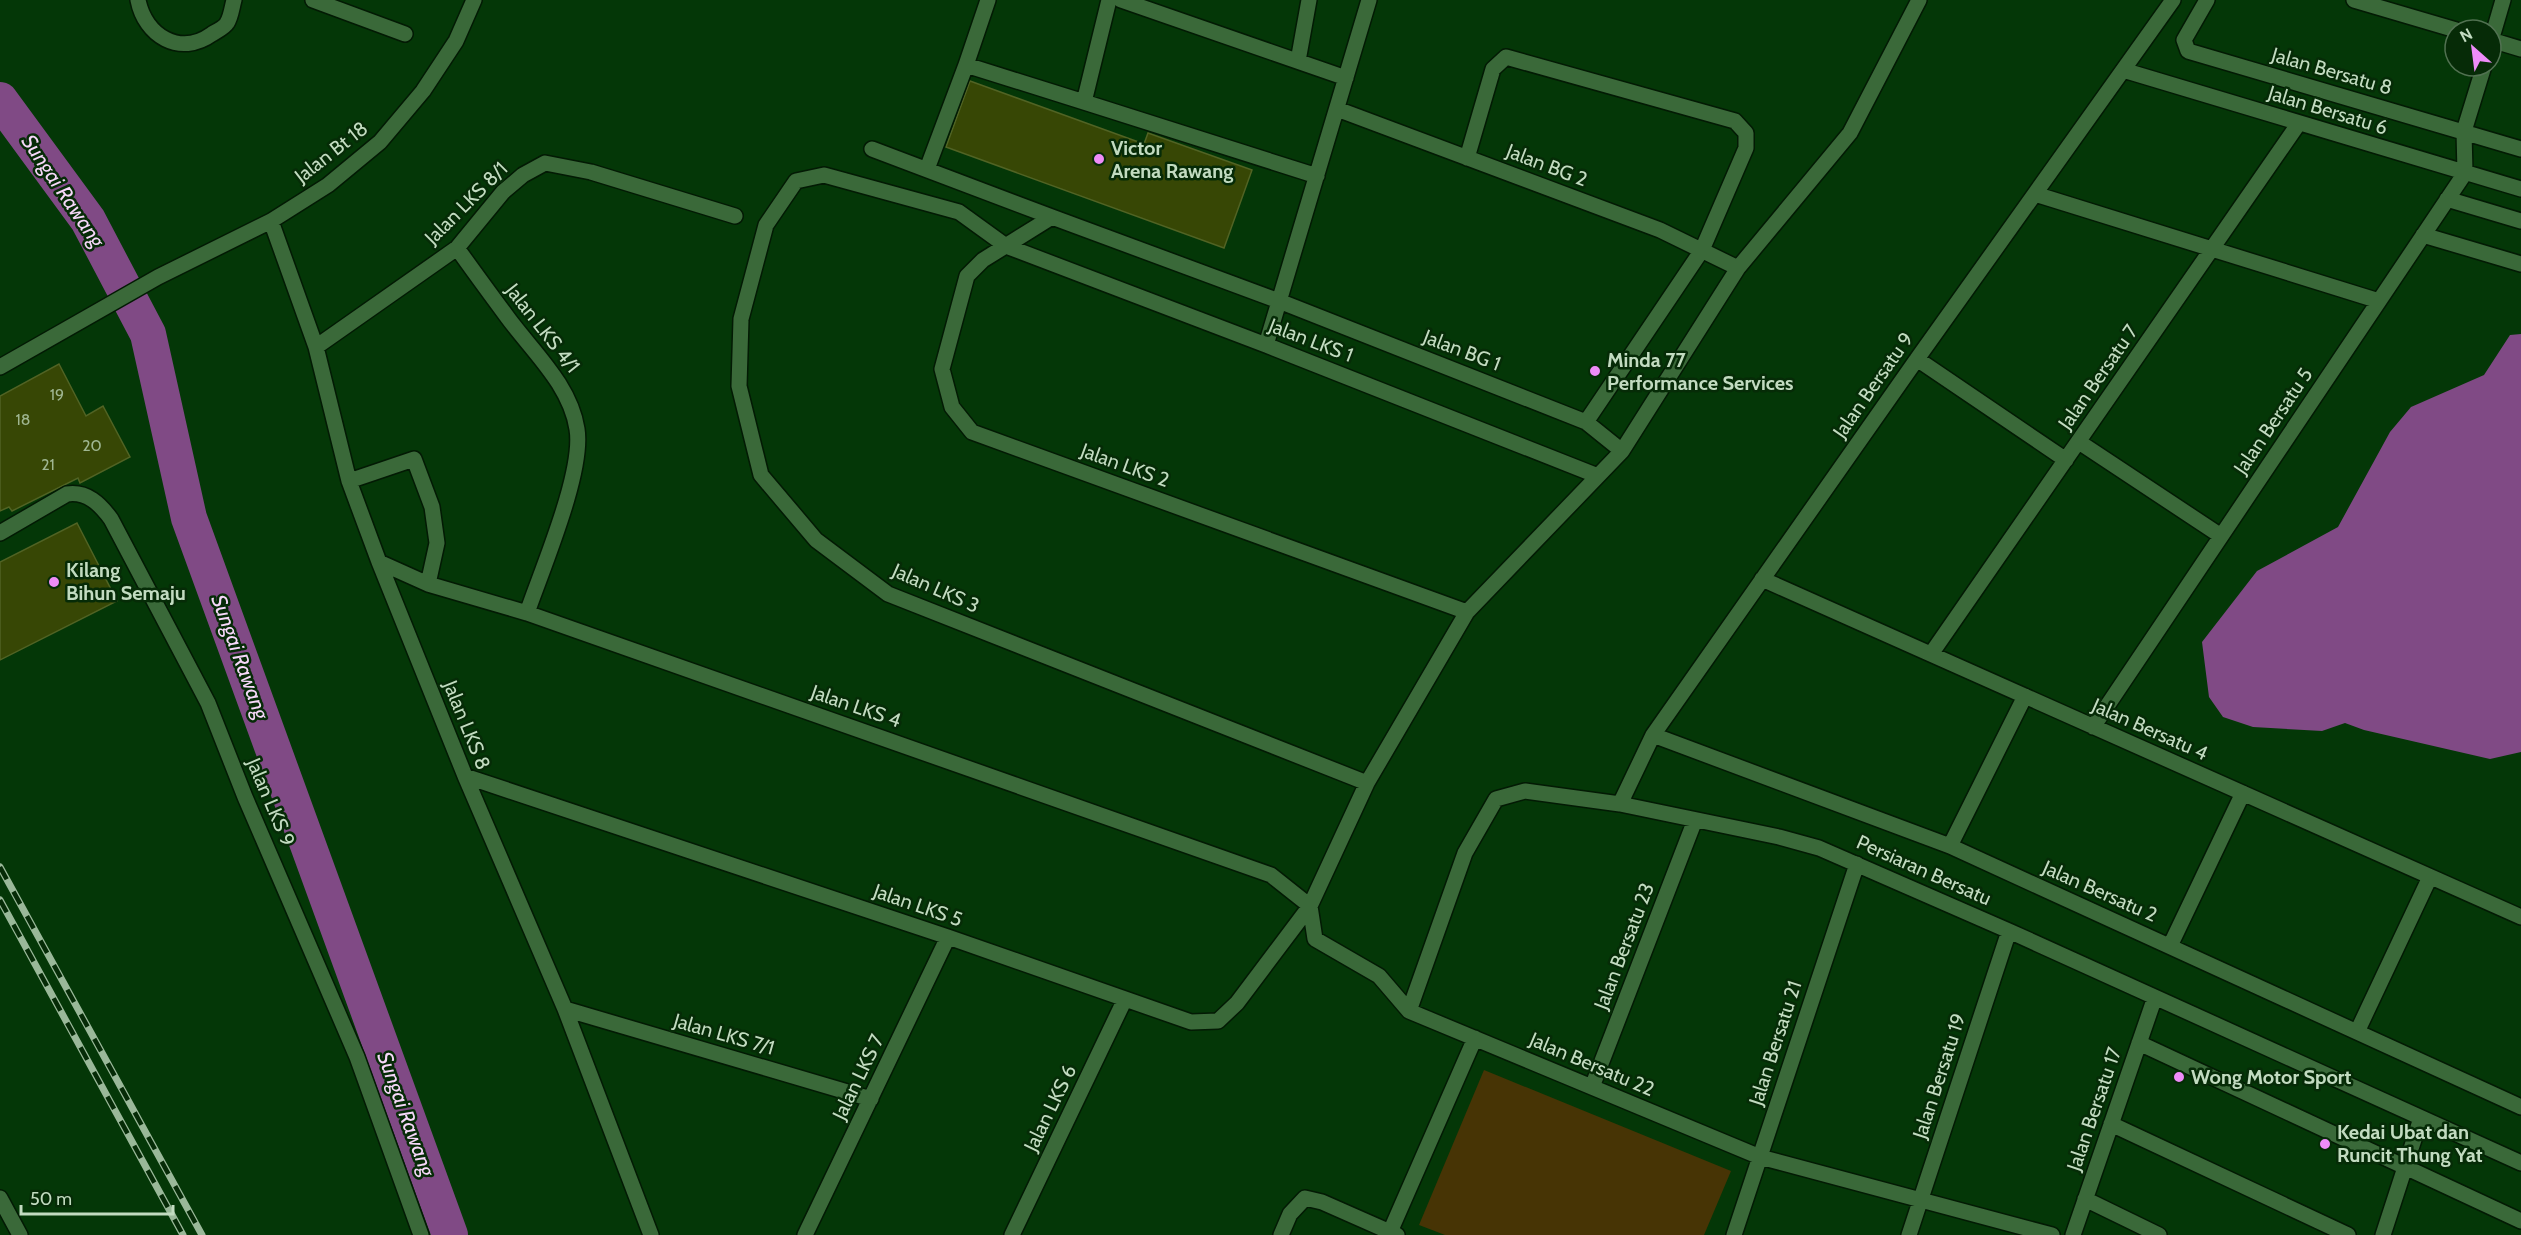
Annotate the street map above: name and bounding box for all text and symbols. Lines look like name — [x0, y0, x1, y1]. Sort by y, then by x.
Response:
north arrow — [2443, 18, 2503, 78]
text: N — [2457, 24, 2476, 46]
street label: Jalan Bersatu 8 — [2268, 42, 2395, 100]
street label: Jalan Bersatu 6 — [2264, 80, 2391, 140]
street label: Jalan Bt 18 — [289, 116, 372, 189]
water label: Sungai Rawang — [17, 130, 111, 253]
place label: Victor Arena Rawang — [1111, 136, 1233, 183]
street label: Jalan BG 2 — [1502, 138, 1591, 191]
marker: Victor Arena Rawang — [1092, 152, 1106, 166]
street label: Jalan LKS 8/1 — [419, 157, 512, 250]
street label: Jalan LKS 4/1 — [500, 278, 585, 377]
street label: Jalan LKS 1 — [1264, 313, 1357, 367]
street label: Jalan Bersatu 7 — [2052, 320, 2143, 435]
street label: Jalan BG 1 — [1419, 324, 1504, 376]
street label: Jalan Bersatu 9 — [1827, 327, 1918, 443]
place label: Minda 77 Performance Services — [1607, 348, 1793, 395]
street label: Jalan Bersatu 5 — [2228, 363, 2317, 480]
marker: Minda 77 Performance Services — [1588, 364, 1602, 378]
house number: 19 — [50, 385, 64, 404]
house number: 18 — [16, 410, 30, 429]
house number: 20 — [82, 436, 102, 455]
street label: Jalan LKS 2 — [1077, 438, 1173, 492]
house number: 21 — [41, 455, 55, 474]
place label: Kilang Bihun Semaju — [66, 558, 186, 605]
street label: Jalan LKS 3 — [888, 558, 983, 618]
marker: Kilang Bihun Semaju — [47, 575, 61, 589]
water label: Sungai Rawang — [206, 591, 275, 724]
street label: Jalan LKS 8 — [438, 676, 496, 773]
street label: Jalan LKS 4 — [807, 679, 905, 733]
street label: Jalan Bersatu 4 — [2088, 692, 2212, 765]
street label: Jalan LKS 9 — [241, 753, 300, 850]
street label: Persiaran Bersatu — [1853, 830, 1995, 910]
street label: Jalan Bersatu 2 — [2038, 855, 2161, 927]
street label: Jalan LKS 5 — [869, 878, 966, 931]
street label: Jalan Bersatu 23 — [1588, 879, 1659, 1014]
street label: Jalan Bersatu 21 — [1743, 978, 1806, 1109]
street label: Jalan LKS 7/1 — [670, 1008, 777, 1060]
street label: Jalan Bersatu 19 — [1907, 1010, 1971, 1143]
street label: Jalan Bersatu 22 — [1525, 1027, 1658, 1101]
street label: Jalan LKS 7 — [827, 1030, 889, 1124]
street label: Jalan Bersatu 17 — [2061, 1044, 2126, 1175]
water label: Sungai Rawang — [372, 1048, 441, 1181]
street label: Jalan LKS 6 — [1018, 1061, 1081, 1156]
place label: Wong Motor Sport — [2191, 1065, 2351, 1089]
marker: Wong Motor Sport — [2172, 1070, 2186, 1084]
place label: Kedai Ubat dan Runcit Thung Yat — [2337, 1120, 2483, 1167]
marker: Kedai Ubat dan Runcit Thung Yat — [2318, 1137, 2332, 1151]
scale bar — [21, 1178, 172, 1216]
text: 50 m — [30, 1188, 72, 1210]

